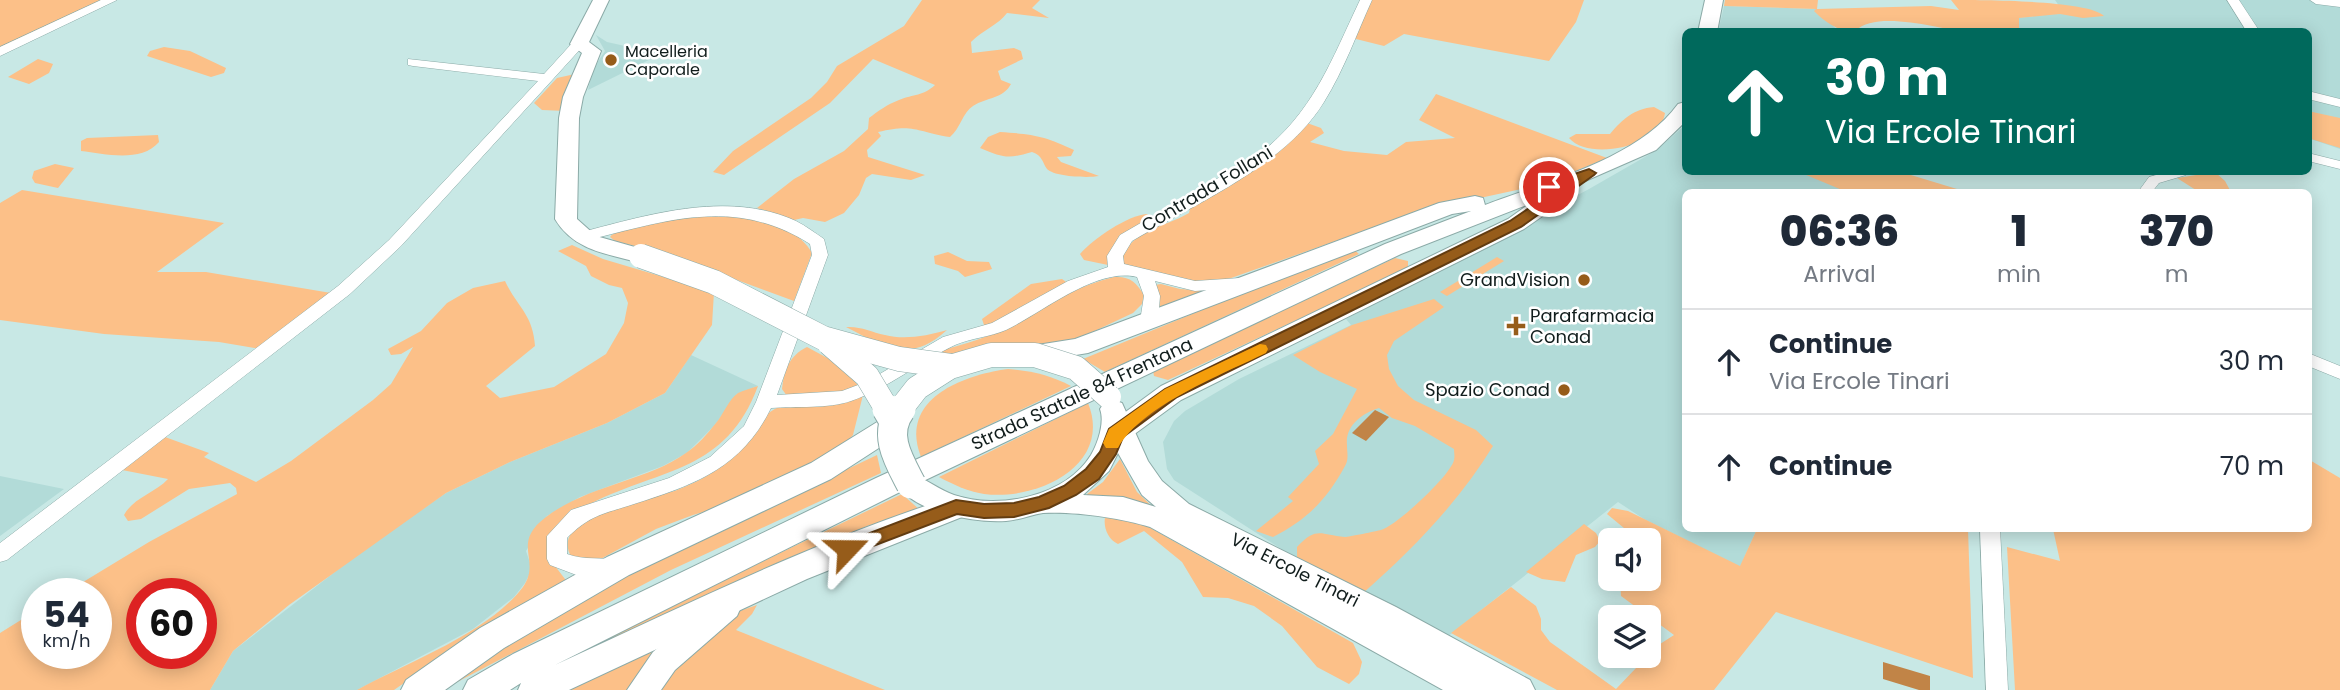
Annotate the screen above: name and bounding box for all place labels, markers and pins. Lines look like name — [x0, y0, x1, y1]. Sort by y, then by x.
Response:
place label: Macelleria Caporale — [625, 40, 708, 81]
marker: Macelleria Caporale — [603, 52, 619, 68]
pin — [1519, 157, 1579, 217]
place label: GrandVision — [1460, 267, 1570, 292]
marker: GrandVision — [1576, 272, 1592, 288]
place label: Parafarmacia Conad — [1530, 303, 1655, 349]
marker: Parafarmacia Conad — [1508, 318, 1524, 334]
place label: Spazio Conad — [1425, 377, 1550, 402]
marker: Spazio Conad — [1556, 382, 1572, 398]

